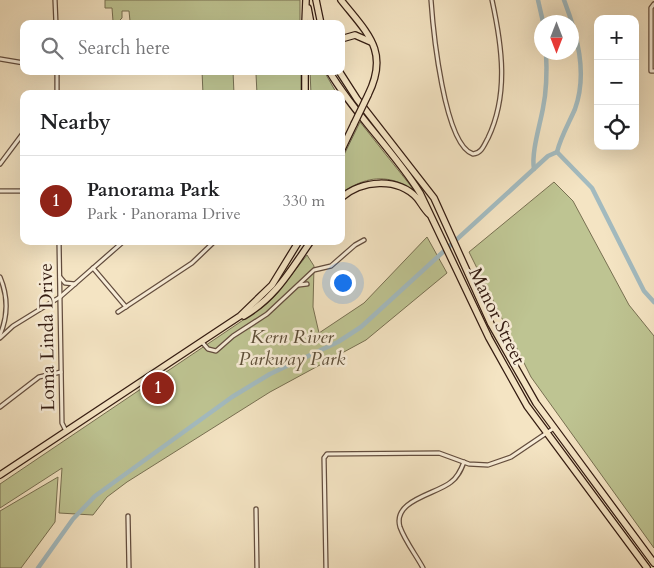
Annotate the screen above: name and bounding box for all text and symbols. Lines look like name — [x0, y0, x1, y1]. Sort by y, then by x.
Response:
north arrow — [534, 15, 579, 60]
map controls — [594, 15, 639, 150]
button: + — [594, 15, 639, 60]
search box — [20, 20, 345, 75]
icon: search — [38, 34, 66, 62]
text: Search here — [78, 35, 170, 61]
button: − — [594, 60, 639, 105]
button: locate — [594, 105, 639, 150]
text: Nearby — [40, 108, 111, 137]
text: Panorama Park — [87, 177, 220, 203]
text: 1 — [52, 190, 60, 212]
text: 330 m — [283, 190, 325, 212]
text: Park · Panorama Drive — [87, 203, 241, 225]
street label: Loma Linda Drive — [33, 263, 61, 411]
street label: Manor Street — [462, 263, 532, 369]
your location — [330, 270, 356, 296]
park label: Kern River Parkway Park — [239, 324, 346, 372]
pin: 1 — [142, 369, 174, 407]

